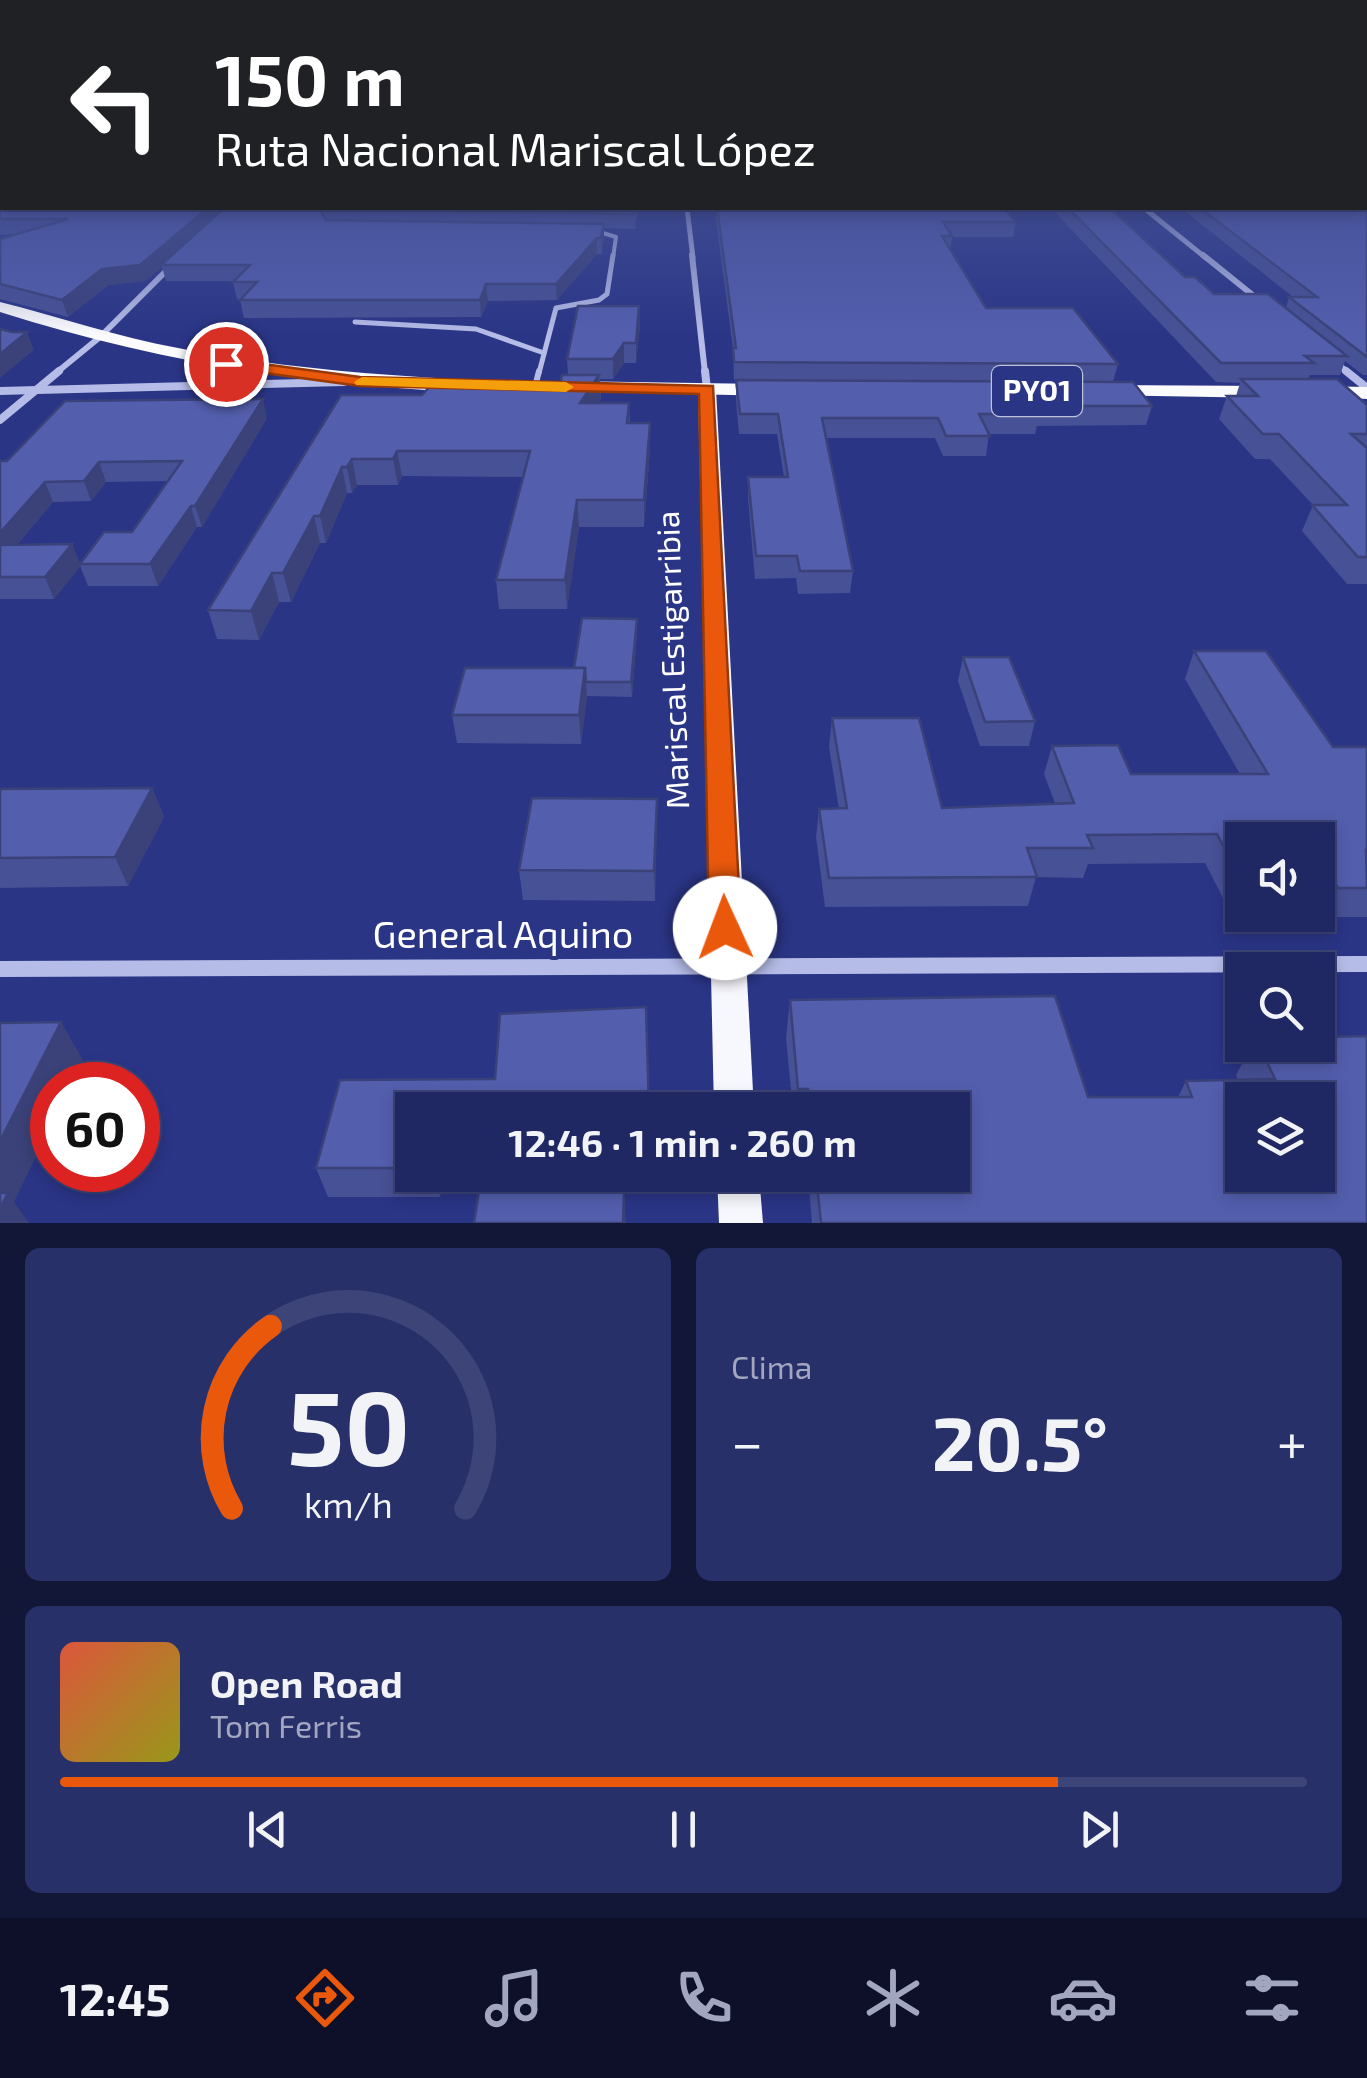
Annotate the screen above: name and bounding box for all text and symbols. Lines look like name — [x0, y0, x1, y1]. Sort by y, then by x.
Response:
text: 150 m — [215, 36, 405, 120]
icon: left — [50, 40, 180, 170]
text: Ruta Nacional Mariscal López — [215, 121, 816, 175]
pin — [184, 322, 269, 407]
icon: arrive — [199, 337, 254, 392]
road number: PY01 — [992, 366, 1082, 416]
street label: Mariscal Estigarribia — [647, 510, 695, 810]
map controls — [1225, 822, 1335, 1192]
button: sound — [1225, 822, 1335, 932]
position arrow — [673, 876, 777, 980]
street label: General Aquino — [373, 910, 633, 956]
button: search — [1225, 952, 1335, 1062]
speed limit sign: 60 — [30, 1062, 160, 1192]
button: layers — [1225, 1082, 1335, 1192]
text: 12:46 · 1 min · 260 m — [508, 1119, 857, 1165]
text: Clima — [731, 1347, 812, 1385]
text: 50 — [286, 1362, 410, 1487]
text: 20.5° — [932, 1396, 1108, 1486]
text: − — [731, 1408, 763, 1474]
text: + — [1277, 1408, 1307, 1474]
text: km/h — [304, 1482, 392, 1525]
text: Open Road — [210, 1660, 403, 1706]
text: Tom Ferris — [210, 1706, 362, 1744]
icon: previous — [240, 1802, 295, 1857]
icon: pause — [656, 1802, 711, 1857]
icon: next — [1072, 1802, 1127, 1857]
icon: directions — [290, 1963, 360, 2033]
icon: music — [479, 1963, 549, 2033]
icon: phone — [669, 1963, 739, 2033]
icon: climate — [858, 1963, 928, 2033]
icon: car — [1048, 1963, 1118, 2033]
icon: filters — [1237, 1963, 1307, 2033]
text: 12:45 — [60, 1971, 170, 2025]

